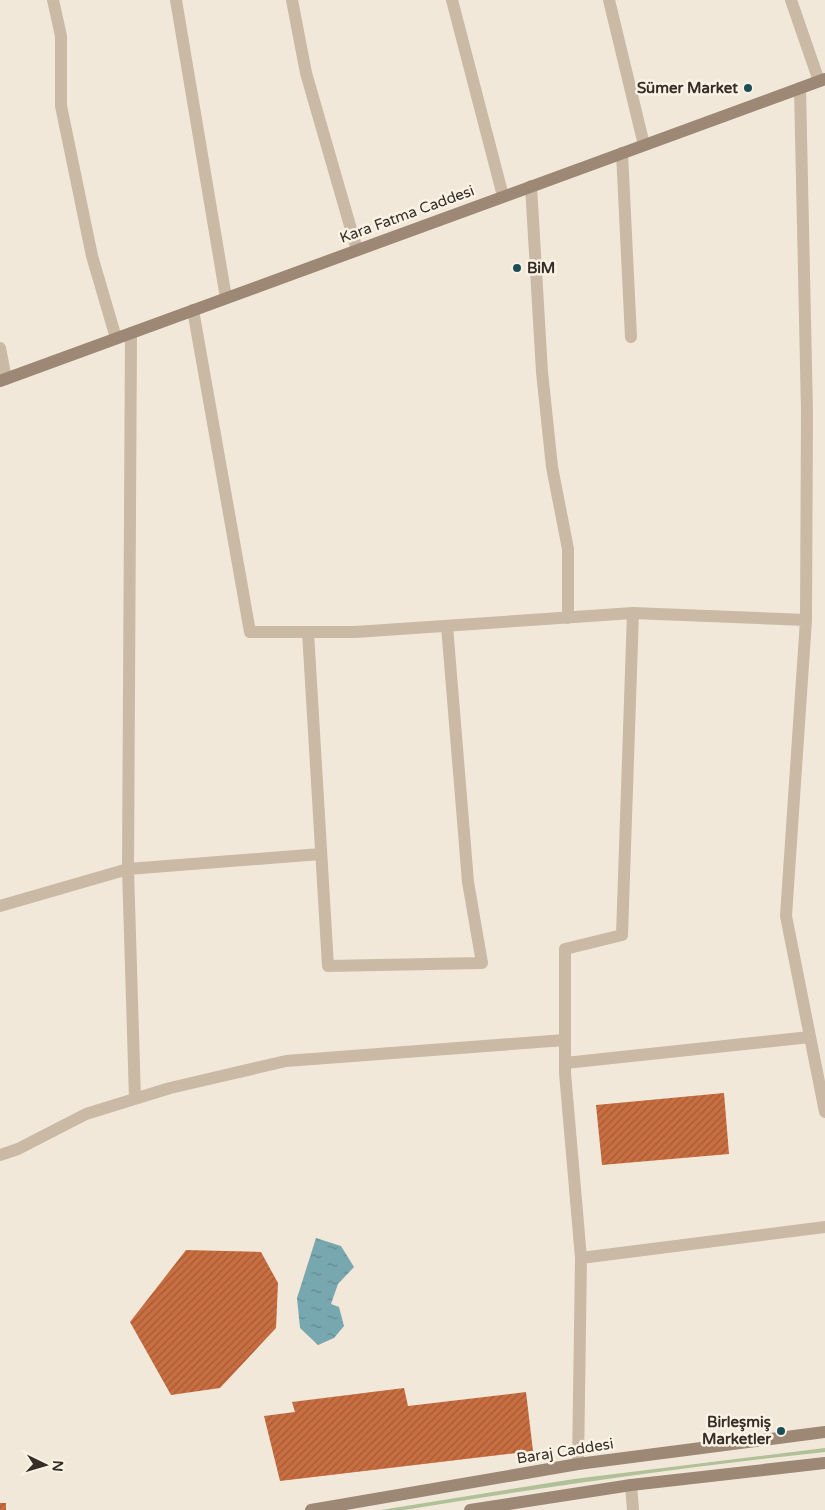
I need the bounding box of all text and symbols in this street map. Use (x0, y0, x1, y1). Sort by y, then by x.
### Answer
place label: Sümer Market (637, 79, 738, 97)
marker: Sümer Market (742, 82, 754, 94)
street label: Kara Fatma Caddesi (337, 181, 477, 247)
place label: BiM (527, 259, 555, 277)
marker: BiM (511, 262, 523, 274)
place label: Birleşmiş Marketler (702, 1413, 771, 1448)
marker: Birleşmiş Marketler (775, 1425, 787, 1437)
street label: Baraj Caddesi (515, 1434, 615, 1468)
north arrow (20, 1440, 70, 1490)
text: N (48, 1460, 66, 1472)

